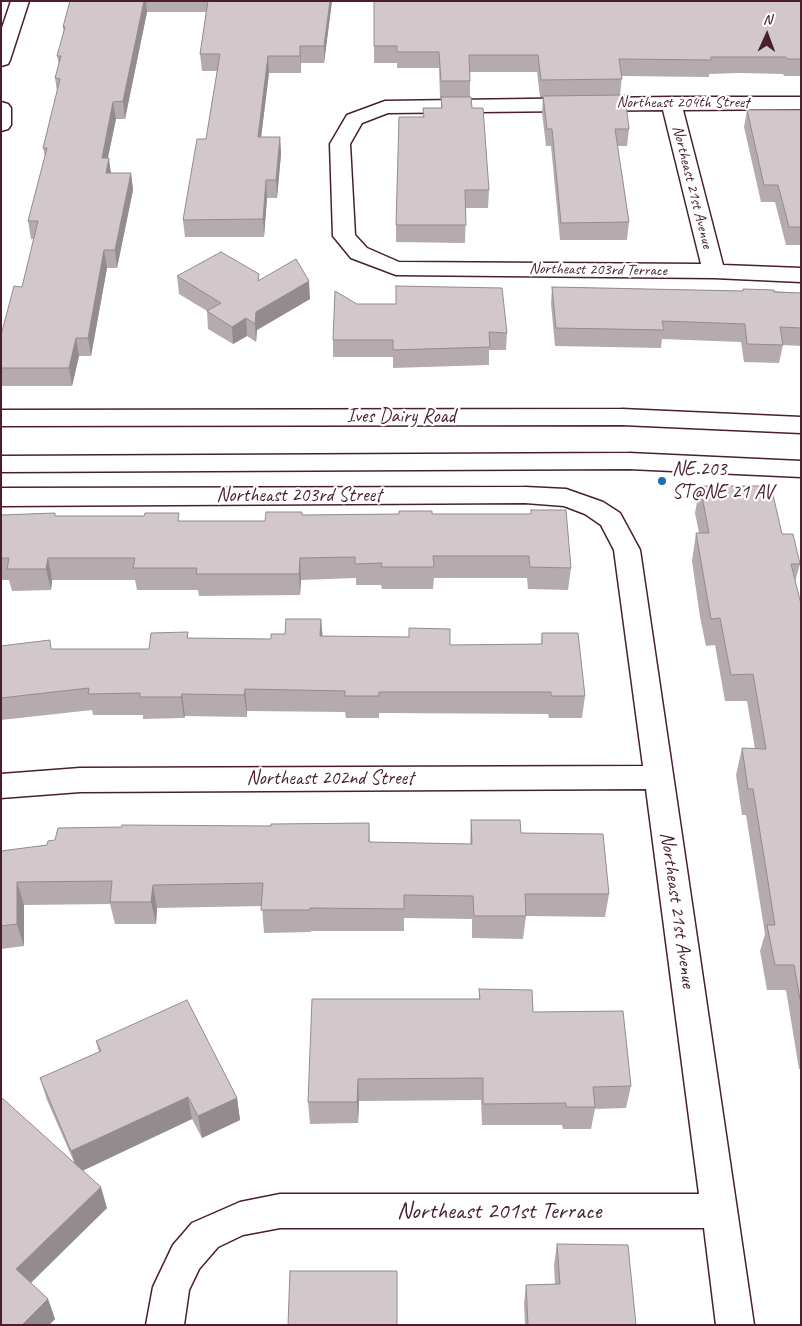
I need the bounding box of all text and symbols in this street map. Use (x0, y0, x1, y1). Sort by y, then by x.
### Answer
north arrow (742, 10, 792, 60)
text: N (763, 11, 772, 28)
street label: Northeast 204th Street (617, 93, 749, 113)
street label: Northeast 21st Avenue (667, 124, 717, 250)
street label: Northeast 203rd Terrace (529, 259, 667, 281)
street label: Ives Dairy Road (347, 405, 455, 429)
place label: NE 203 ST@NE 21 AV (672, 458, 773, 505)
marker: NE 203 ST@NE 21 AV (656, 475, 668, 487)
street label: Northeast 203rd Street (216, 484, 382, 508)
street label: Northeast 202nd Street (246, 767, 414, 791)
street label: Northeast 21st Avenue (654, 831, 700, 989)
street label: Northeast 201st Terrace (397, 1198, 601, 1226)

